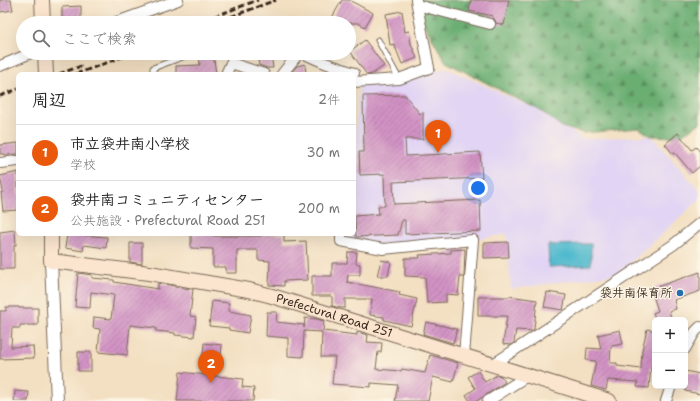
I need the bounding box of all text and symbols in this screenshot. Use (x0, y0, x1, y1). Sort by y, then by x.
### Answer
search box (16, 16, 356, 60)
icon: search (30, 27, 52, 49)
text: ここで検索 (62, 29, 137, 49)
text: 周辺 (32, 89, 66, 111)
text: 2件 (318, 91, 340, 108)
pin: 1 (425, 120, 451, 153)
text: 市立袋井南小学校 (70, 134, 190, 154)
text: 1 (42, 144, 48, 161)
text: 30 m (306, 144, 340, 161)
text: 学校 (70, 156, 96, 173)
your location (468, 178, 488, 198)
text: 袋井南コミュニティセンター (70, 190, 264, 210)
text: 2 (40, 200, 50, 217)
text: 200 m (298, 200, 340, 217)
text: 公共施設 · Prefectural Road 251 (70, 212, 265, 229)
place label: 袋井南保育所 (600, 285, 673, 301)
marker: 袋井南保育所 (675, 288, 685, 298)
street label: Prefectural Road 251 (274, 290, 394, 341)
map controls (652, 317, 688, 389)
button: + (652, 317, 688, 353)
pin: 2 (198, 350, 224, 383)
button: − (652, 353, 688, 389)

